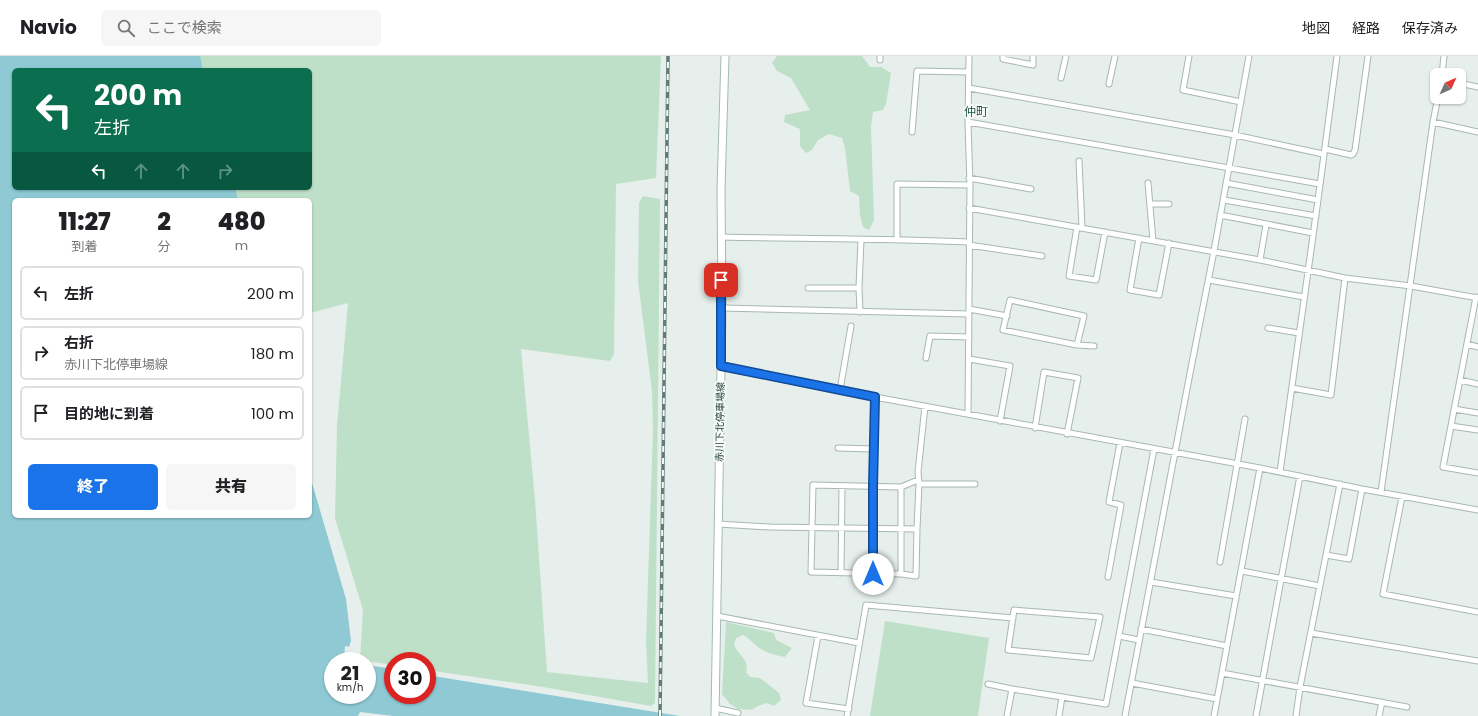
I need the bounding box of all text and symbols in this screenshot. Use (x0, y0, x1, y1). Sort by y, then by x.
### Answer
search box (101, 10, 381, 46)
text: Navio (20, 14, 77, 41)
icon: search (115, 17, 137, 39)
text: ここで検索 (147, 17, 222, 38)
text: 地図 (1302, 18, 1330, 38)
text: 経路 (1352, 18, 1380, 38)
text: 保存済み (1402, 18, 1458, 38)
north arrow (1430, 68, 1466, 104)
map controls (1430, 68, 1466, 104)
text: 200 m (94, 76, 182, 115)
icon: left (28, 84, 80, 136)
district label: 仲町 (964, 103, 988, 120)
text: 左折 (94, 115, 130, 140)
icon: left (88, 160, 110, 182)
icon: ahead (130, 160, 152, 182)
icon: ahead (172, 160, 194, 182)
icon: right (214, 160, 236, 182)
text: 11:27 (59, 205, 111, 238)
text: 2 (157, 205, 171, 238)
text: 480 (217, 205, 265, 238)
text: m (235, 236, 248, 255)
text: 到着 (72, 237, 98, 256)
text: 分 (157, 237, 171, 256)
pin (704, 263, 738, 297)
icon: arrive (710, 269, 732, 291)
icon: left (30, 282, 52, 304)
text: 左折 (64, 283, 94, 304)
text: 200 m (247, 283, 294, 304)
text: 右折 (64, 332, 94, 353)
icon: right (30, 342, 52, 364)
text: 180 m (251, 343, 294, 364)
text: 赤川下北停車場線 (64, 355, 168, 374)
street label: 赤川下北停車場線 (712, 382, 728, 462)
icon: arrive (30, 402, 52, 424)
text: 目的地に到着 (64, 403, 154, 424)
text: 100 m (251, 403, 294, 424)
button: 終了 (28, 464, 158, 510)
button: 共有 (166, 464, 296, 510)
position arrow (852, 553, 894, 595)
speed limit sign: 30 (384, 652, 436, 704)
text: 21 (341, 659, 359, 687)
text: km/h (337, 680, 363, 695)

